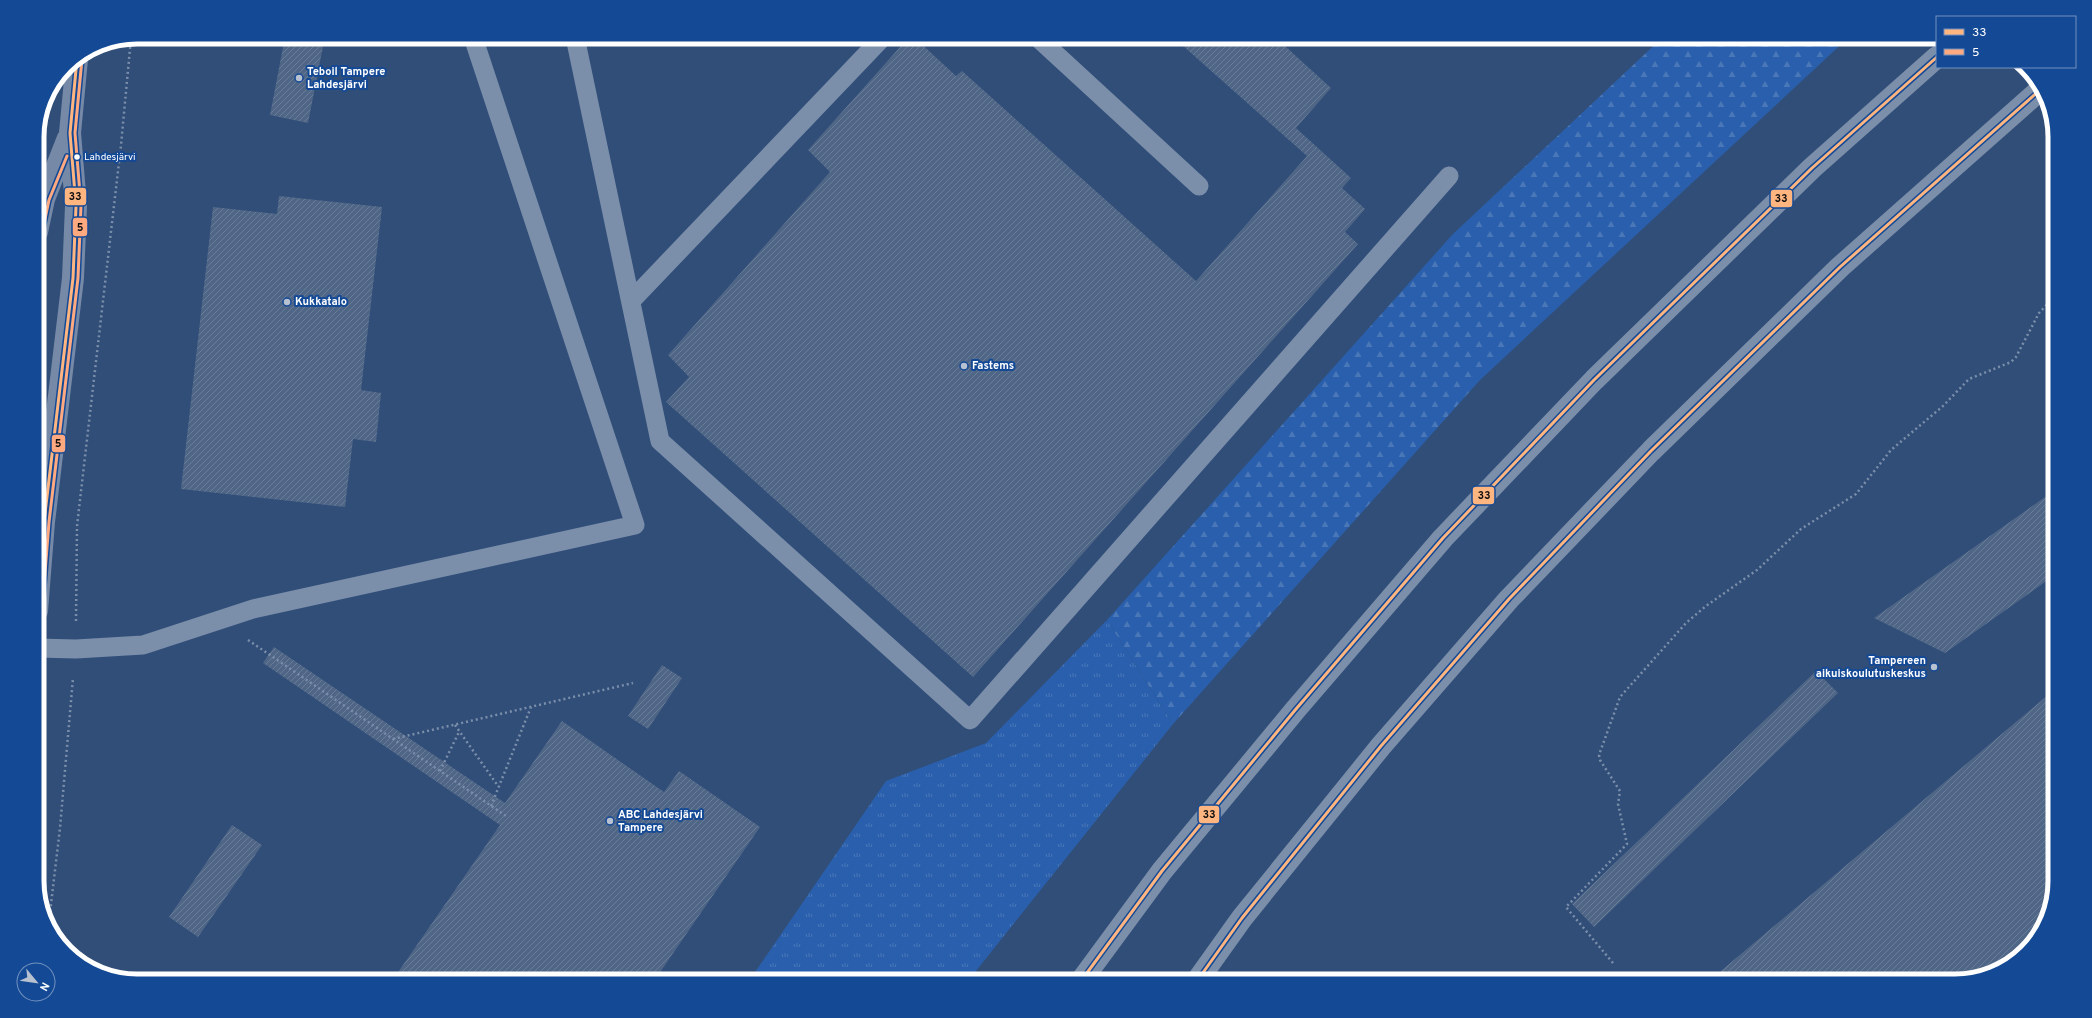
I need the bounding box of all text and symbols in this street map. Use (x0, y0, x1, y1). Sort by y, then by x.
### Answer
legend (1936, 16, 2076, 68)
text: 33 (1972, 25, 1986, 41)
text: 5 (1972, 45, 1979, 61)
place label: Teboil Tampere Lahdesjärvi (307, 65, 385, 92)
marker: Teboil Tampere Lahdesjärvi (294, 73, 304, 83)
place label: Lahdesjärvi (84, 151, 136, 164)
marker: Lahdesjärvi (72, 152, 82, 162)
line badge: 33 (64, 187, 87, 206)
line badge: 33 (1770, 189, 1793, 208)
text: 33 (68, 190, 82, 204)
text: 33 (1774, 192, 1788, 206)
line badge: 5 (72, 217, 88, 237)
text: 5 (77, 221, 84, 235)
place label: Kukkatalo (295, 295, 347, 309)
marker: Kukkatalo (282, 297, 292, 307)
place label: Fastems (972, 359, 1014, 373)
marker: Fastems (959, 361, 969, 371)
line badge: 5 (51, 434, 66, 453)
text: 5 (55, 437, 62, 451)
line badge: 33 (1472, 486, 1495, 505)
text: 33 (1477, 489, 1491, 503)
place label: Tampereen aikuiskoulutuskeskus (1816, 654, 1926, 681)
marker: Tampereen aikuiskoulutuskeskus (1929, 662, 1939, 672)
line badge: 33 (1198, 805, 1220, 824)
place label: ABC Lahdesjärvi Tampere (618, 808, 703, 835)
text: 33 (1202, 808, 1216, 822)
marker: ABC Lahdesjärvi Tampere (605, 816, 615, 826)
north arrow (16, 962, 56, 1002)
text: N (36, 980, 52, 993)

